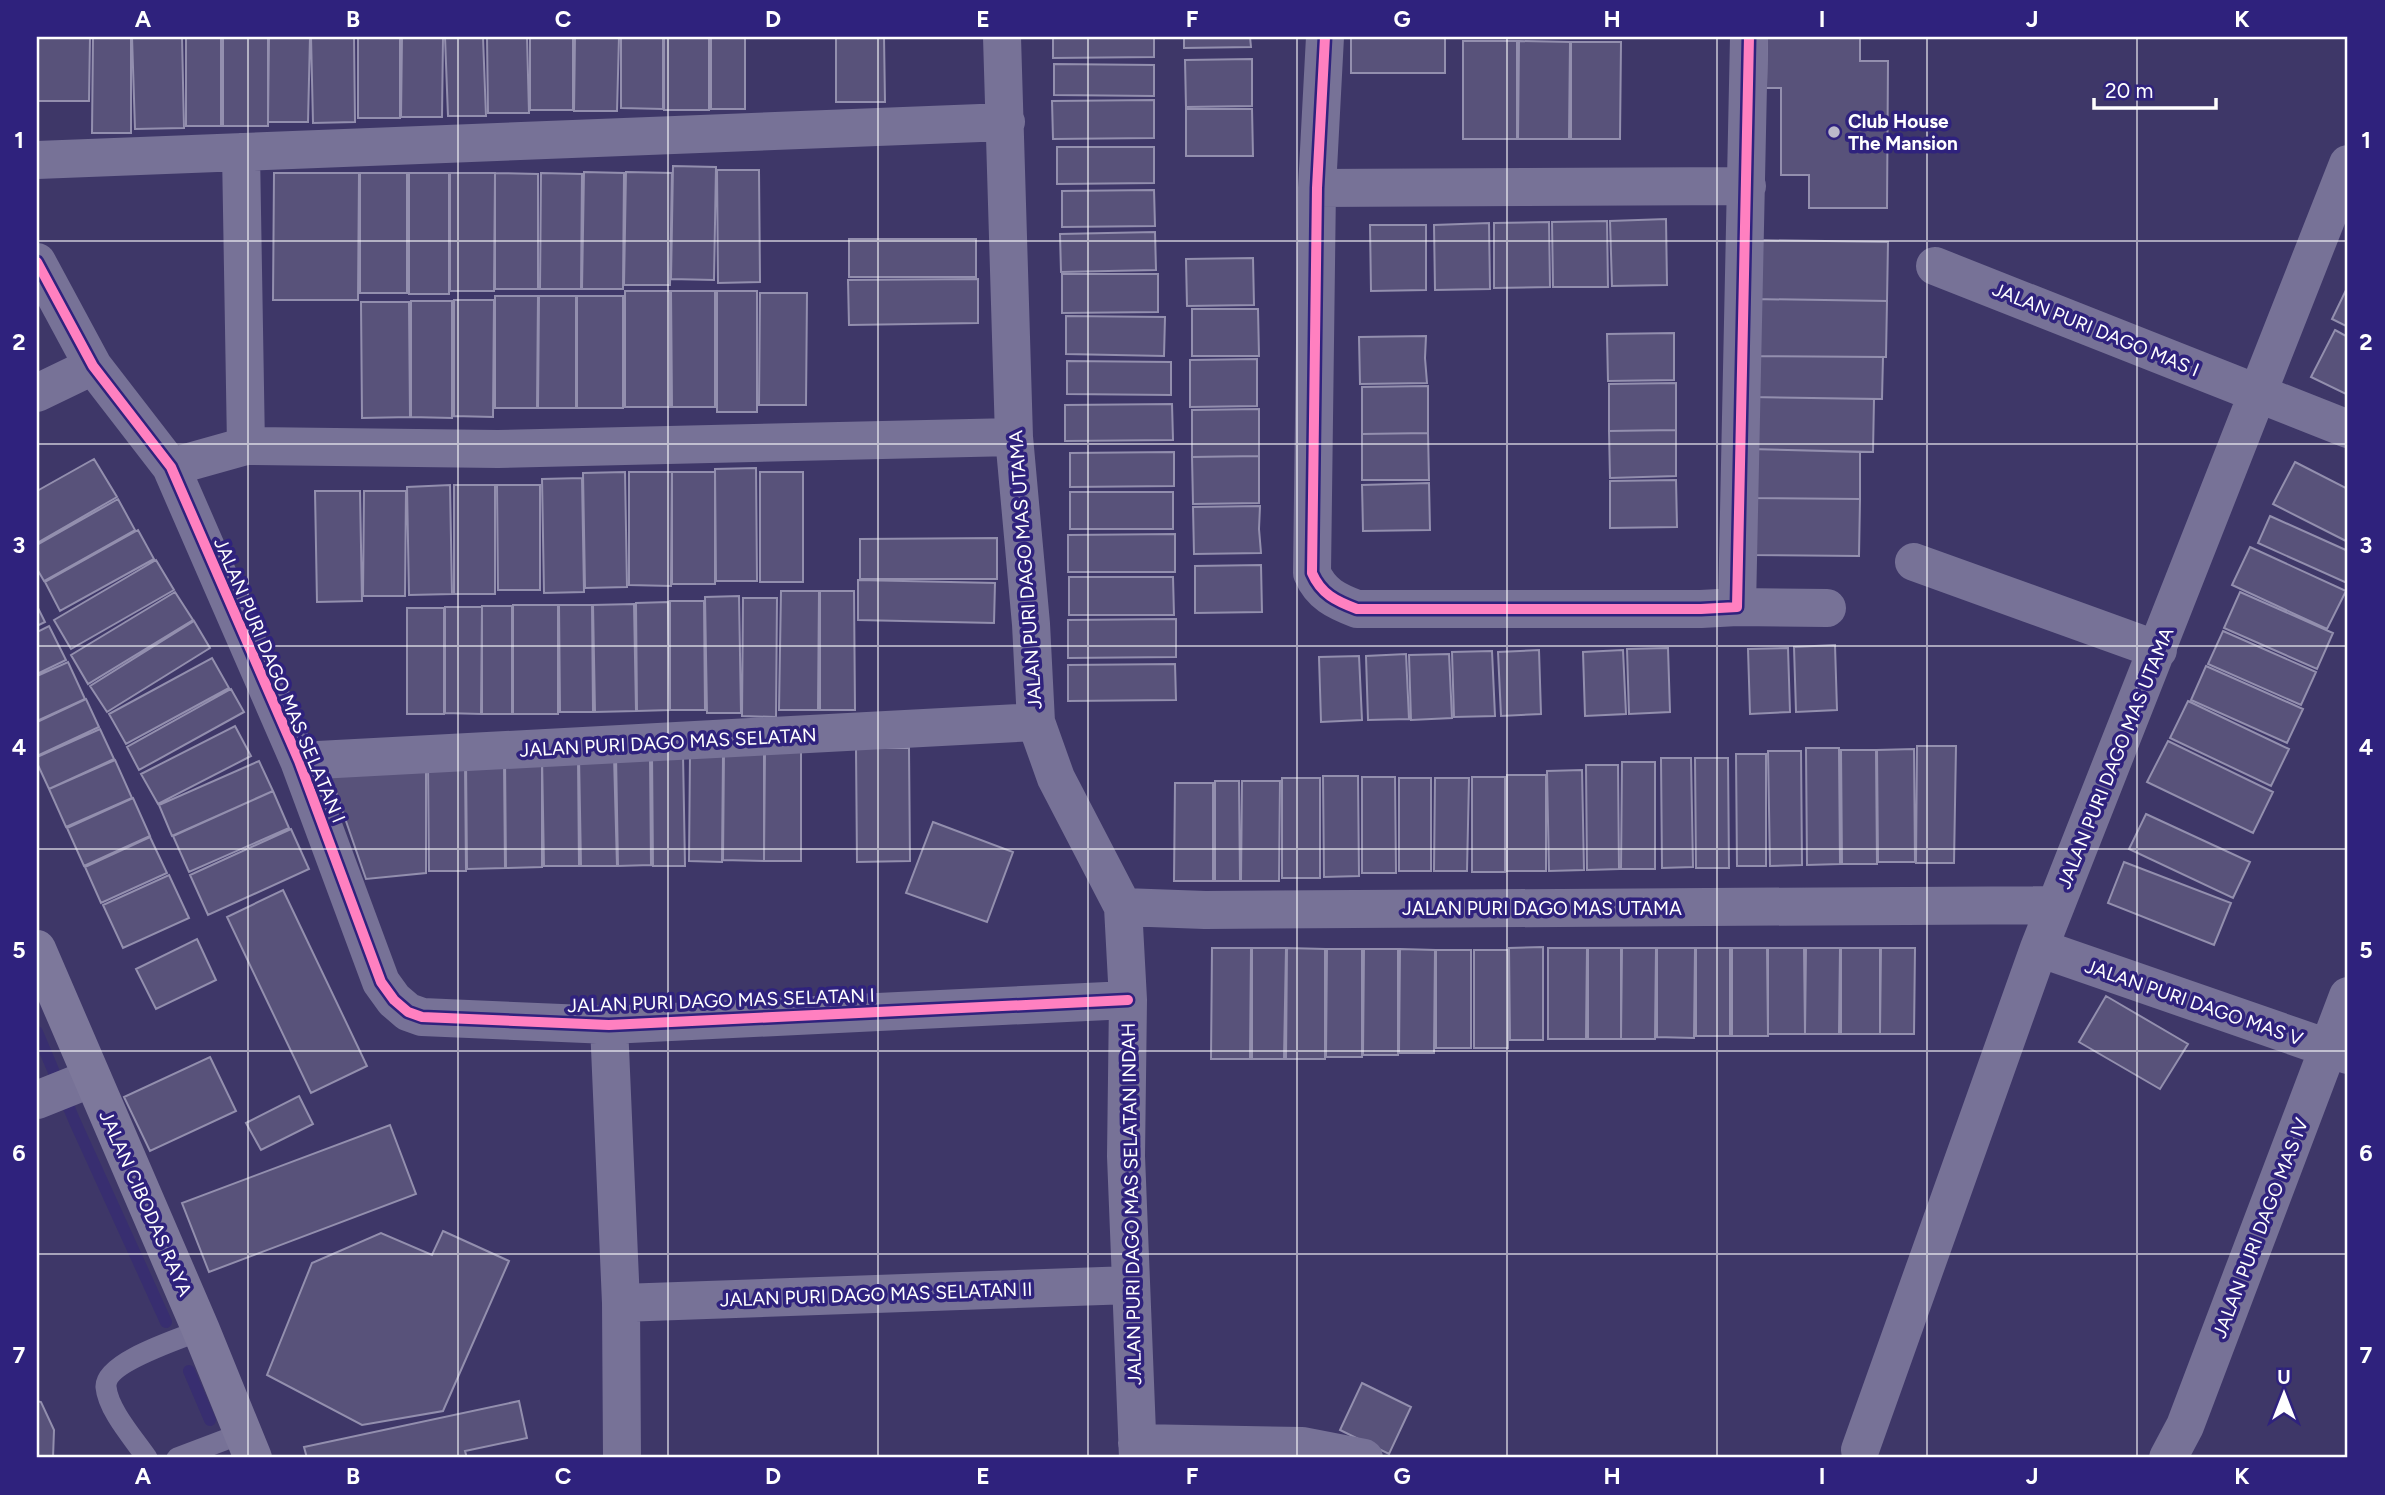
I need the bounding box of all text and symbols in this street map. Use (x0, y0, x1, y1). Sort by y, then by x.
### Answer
text: A (135, 5, 152, 33)
text: B (346, 5, 360, 33)
text: C (555, 5, 572, 33)
text: D (765, 5, 781, 33)
text: E (976, 5, 990, 33)
text: F (1186, 5, 1199, 33)
text: G (1393, 5, 1411, 33)
text: H (1603, 5, 1621, 33)
text: I (1819, 5, 1825, 33)
text: J (2026, 5, 2038, 33)
text: K (2234, 5, 2250, 33)
scale bar (2094, 66, 2217, 110)
text: 20 m (2105, 78, 2153, 103)
place label: Club House The Mansion (1848, 110, 1958, 155)
marker: Club House The Mansion (1826, 124, 1842, 140)
text: 1 (14, 126, 24, 154)
text: 1 (2361, 126, 2371, 154)
street label: JALAN PURI DAGO MAS I (1989, 277, 2202, 381)
text: 2 (12, 328, 26, 356)
text: 2 (2359, 328, 2373, 356)
street label: JALAN PURI DAGO MAS UTAMA (1004, 429, 1047, 710)
text: 3 (13, 531, 25, 559)
text: 3 (2360, 531, 2372, 559)
street label: JALAN PURI DAGO MAS SELATAN I (209, 534, 350, 826)
street label: JALAN PURI DAGO MAS UTAMA (2052, 624, 2179, 892)
street label: JALAN PURI DAGO MAS SELATAN (519, 723, 817, 762)
text: 4 (12, 733, 26, 761)
text: 4 (2359, 733, 2373, 761)
street label: JALAN PURI DAGO MAS UTAMA (1402, 897, 1682, 920)
text: 5 (12, 936, 26, 964)
text: 5 (2359, 936, 2373, 964)
street label: JALAN PURI DAGO MAS V (2082, 954, 2306, 1051)
street label: JALAN PURI DAGO MAS SELATAN I (567, 984, 875, 1017)
street label: JALAN PURI DAGO MAS SELATAN INDAH (1117, 1023, 1146, 1385)
street label: JALAN CIBODAS RAYA (94, 1107, 197, 1300)
street label: JALAN PURI DAGO MAS IV (2208, 1115, 2313, 1341)
text: 6 (12, 1139, 26, 1167)
text: 6 (2359, 1139, 2373, 1167)
street label: JALAN PURI DAGO MAS SELATAN II (719, 1278, 1033, 1311)
text: 7 (13, 1341, 26, 1369)
text: 7 (2360, 1341, 2373, 1369)
north arrow (2248, 1358, 2318, 1428)
text: U (2277, 1366, 2291, 1389)
text: A (135, 1462, 152, 1490)
text: B (346, 1462, 360, 1490)
text: C (555, 1462, 572, 1490)
text: D (765, 1462, 781, 1490)
text: E (976, 1462, 990, 1490)
text: F (1186, 1462, 1199, 1490)
text: G (1393, 1462, 1411, 1490)
text: H (1603, 1462, 1621, 1490)
text: I (1819, 1462, 1825, 1490)
text: J (2026, 1462, 2038, 1490)
text: K (2234, 1462, 2250, 1490)

